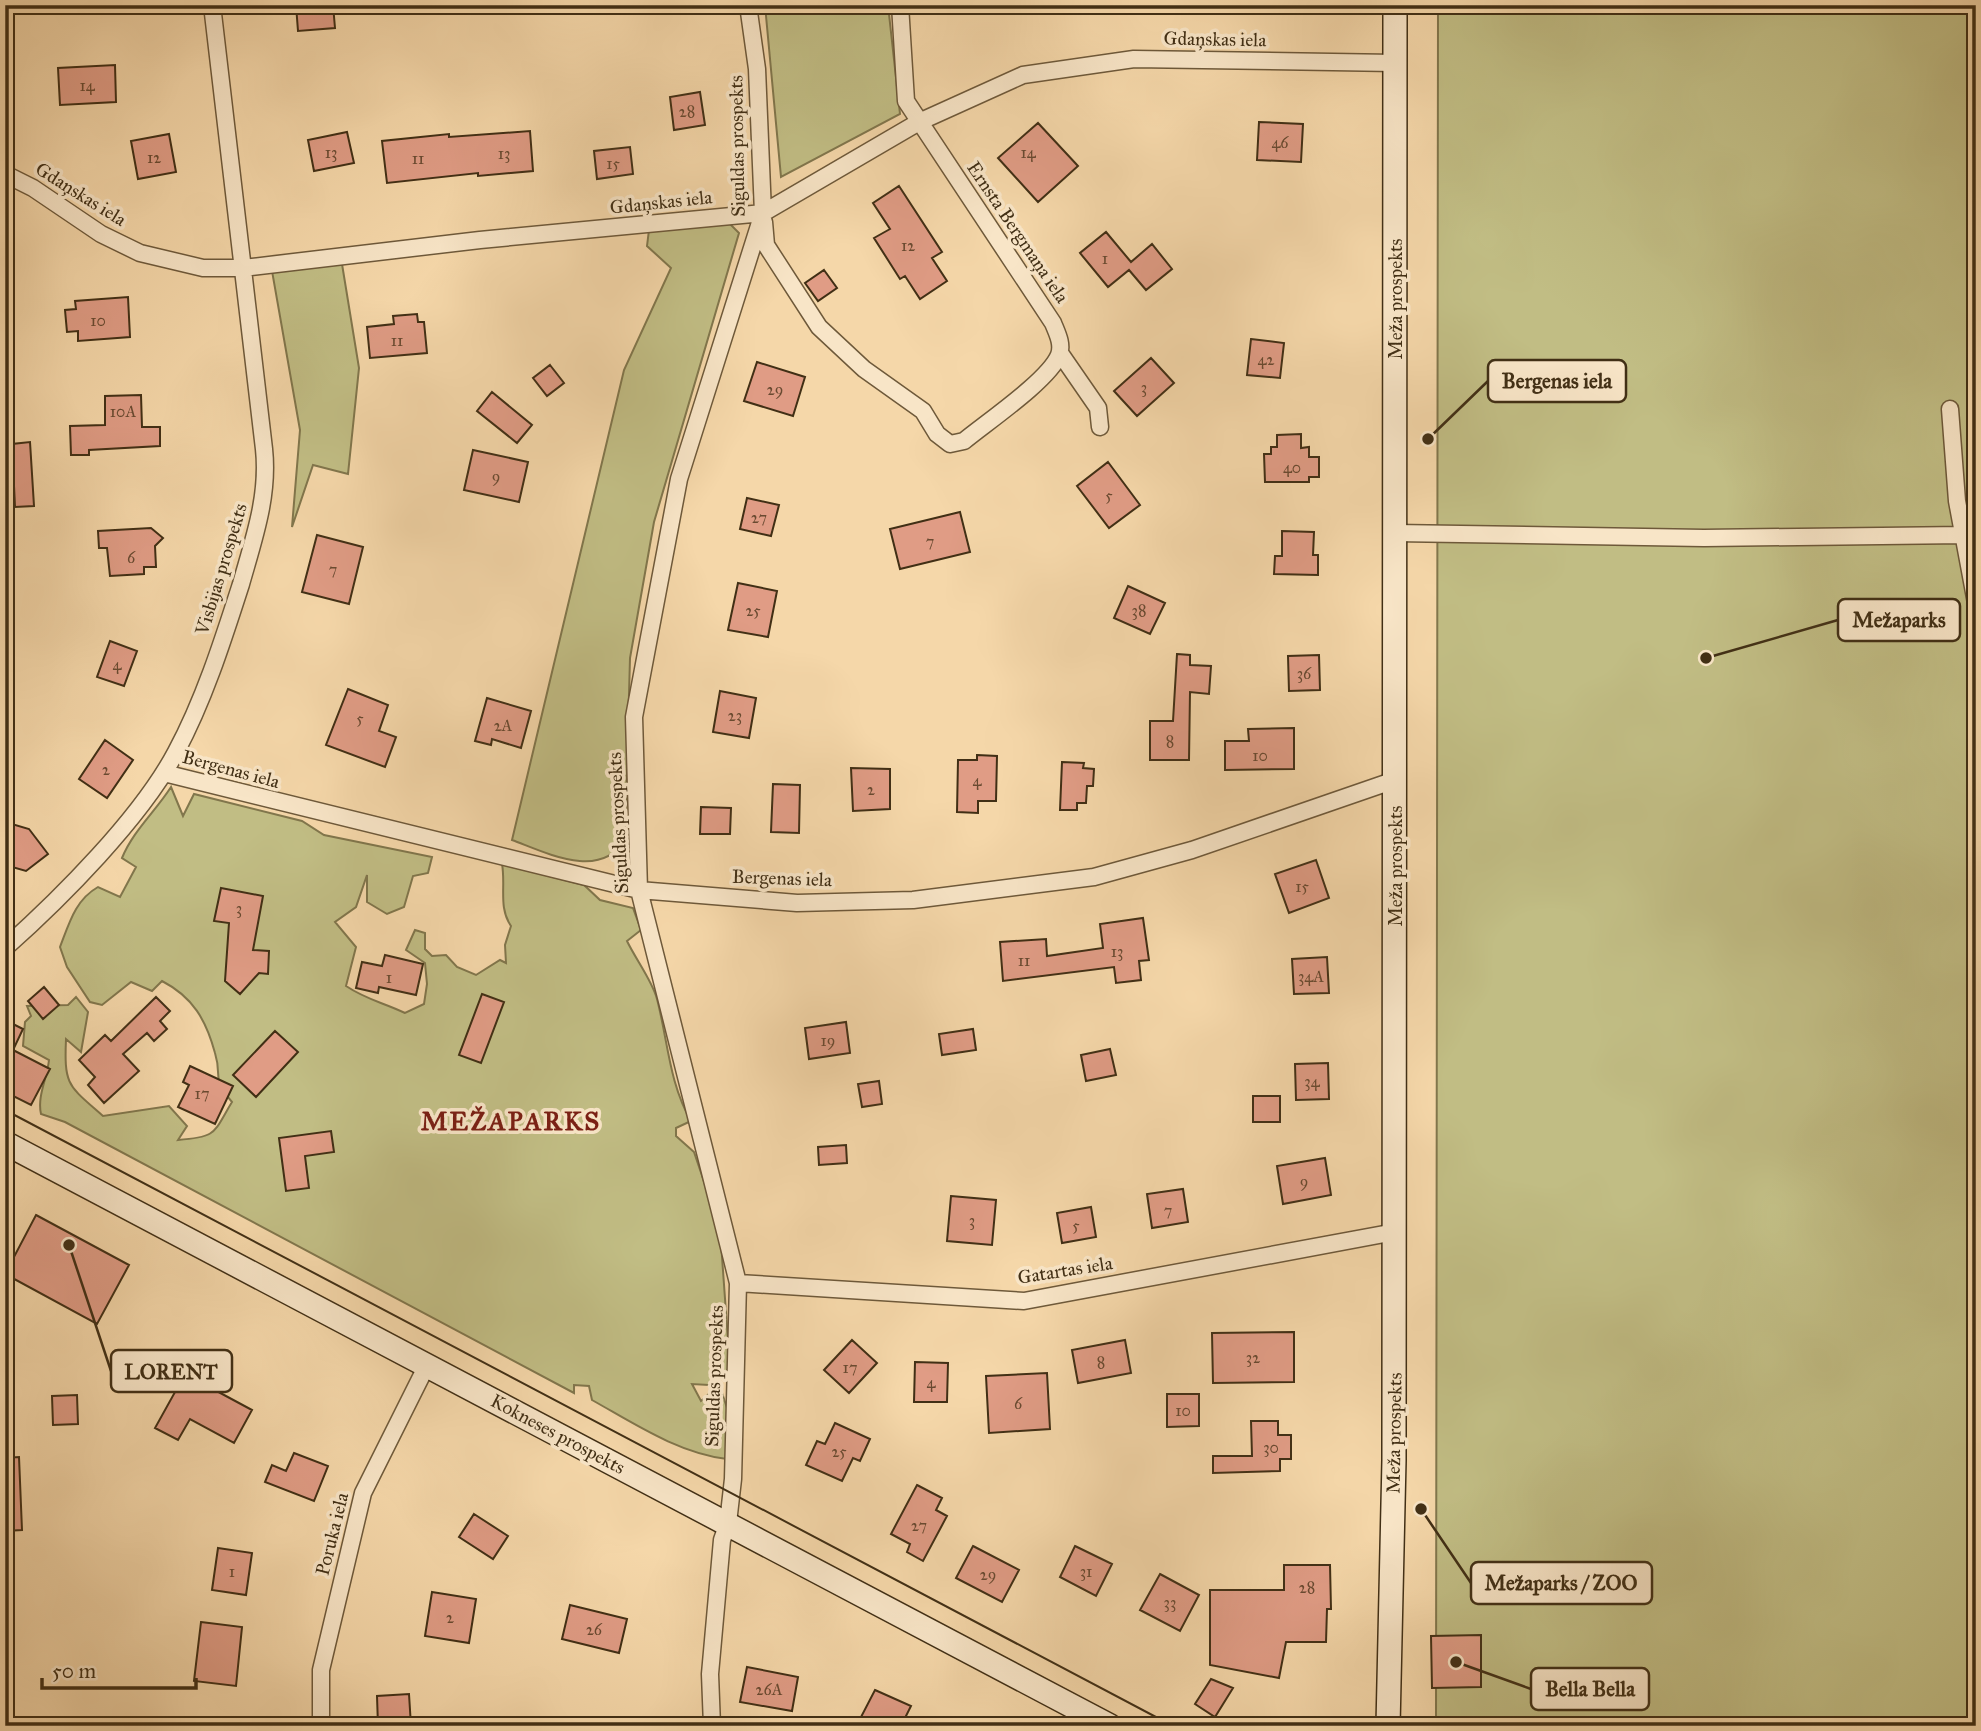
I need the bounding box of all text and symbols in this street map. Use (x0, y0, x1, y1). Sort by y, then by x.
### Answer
street label: Gdaņskas iela (1163, 27, 1268, 51)
street label: Siguldas prospekts (724, 75, 751, 217)
house number: 14 (79, 76, 96, 95)
house number: 28 (679, 102, 695, 121)
house number: 46 (1271, 133, 1289, 152)
house number: 13 (325, 143, 337, 162)
house number: 14 (1020, 143, 1037, 162)
house number: 13 (498, 144, 510, 163)
house number: 12 (147, 148, 161, 167)
house number: 11 (412, 149, 424, 168)
house number: 15 (606, 154, 620, 173)
street label: Gdaņskas iela (31, 157, 131, 231)
street label: Ernsta Bergmaņa iela (961, 157, 1074, 309)
street label: Gdaņskas iela (609, 185, 714, 219)
house number: 12 (901, 236, 915, 255)
street label: Meža prospekts (1384, 238, 1407, 360)
house number: 1 (1102, 249, 1108, 268)
house number: 10 (90, 311, 106, 330)
house number: 11 (391, 331, 403, 350)
house number: 42 (1258, 350, 1275, 369)
callout: Bergenas iela (1488, 360, 1626, 402)
text: Bergenas iela (1502, 368, 1613, 394)
house number: 3 (1141, 378, 1147, 397)
house number: 29 (767, 380, 783, 399)
house number: 10A (110, 402, 136, 421)
house number: 40 (1283, 458, 1301, 477)
house number: 9 (492, 467, 500, 486)
house number: 5 (1105, 486, 1113, 505)
street label: Visbijas prospekts (190, 500, 252, 638)
house number: 27 (751, 508, 767, 527)
house number: 7 (926, 532, 934, 551)
house number: 6 (127, 548, 136, 567)
house number: 7 (329, 560, 337, 579)
callout: Mežaparks (1838, 599, 1960, 641)
house number: 25 (745, 601, 761, 620)
house number: 38 (1132, 601, 1146, 620)
text: Mežaparks (1852, 607, 1946, 633)
house number: 4 (113, 655, 123, 674)
house number: 36 (1297, 664, 1312, 683)
house number: 23 (728, 706, 742, 725)
house number: 5 (356, 709, 364, 728)
house number: 2A (494, 716, 513, 735)
house number: 8 (1166, 732, 1174, 751)
street label: Bergenas iela (180, 745, 283, 794)
house number: 10 (1252, 746, 1268, 765)
street label: Siguldas prospekts (603, 751, 634, 894)
house number: 2 (102, 760, 110, 779)
house number: 4 (973, 771, 983, 790)
house number: 2 (867, 780, 875, 799)
street label: Meža prospekts (1384, 805, 1407, 927)
street label: Bergenas iela (732, 865, 833, 892)
house number: 15 (1295, 877, 1309, 896)
house number: 3 (236, 899, 242, 918)
house number: 13 (1111, 942, 1123, 961)
house number: 11 (1018, 951, 1030, 970)
house number: 34A (1298, 967, 1324, 986)
house number: 1 (386, 968, 392, 987)
house number: 19 (821, 1031, 835, 1050)
house number: 34 (1304, 1072, 1321, 1091)
house number: 17 (195, 1084, 209, 1103)
district label: MEŽAPARKS (421, 1105, 601, 1137)
house number: 9 (1300, 1172, 1308, 1191)
house number: 7 (1164, 1201, 1172, 1220)
house number: 3 (969, 1211, 975, 1230)
house number: 5 (1072, 1216, 1080, 1235)
street label: Gatartas iela (1016, 1251, 1115, 1289)
street label: Siguldas prospekts (700, 1305, 729, 1447)
house number: 32 (1246, 1348, 1260, 1367)
callout: LORENT (111, 1350, 232, 1392)
house number: 8 (1097, 1353, 1105, 1372)
house number: 17 (843, 1358, 857, 1377)
text: LORENT (124, 1359, 218, 1385)
street label: Meža prospekts (1381, 1372, 1407, 1494)
house number: 4 (927, 1373, 937, 1392)
street label: Kokneses prospekts (487, 1389, 629, 1479)
house number: 6 (1014, 1394, 1023, 1413)
house number: 10 (1175, 1401, 1191, 1420)
house number: 30 (1263, 1438, 1279, 1457)
house number: 25 (831, 1442, 847, 1461)
street label: Poruka iela (311, 1489, 354, 1578)
house number: 27 (911, 1516, 927, 1535)
house number: 1 (229, 1562, 235, 1581)
house number: 31 (1080, 1562, 1092, 1581)
callout: Mežaparks / ZOO (1471, 1562, 1652, 1604)
house number: 29 (980, 1565, 996, 1584)
text: Mežaparks / ZOO (1484, 1570, 1638, 1596)
house number: 28 (1299, 1578, 1315, 1597)
house number: 33 (1164, 1593, 1176, 1612)
house number: 2 (446, 1608, 454, 1627)
house number: 26 (586, 1620, 603, 1639)
scale bar (42, 1647, 196, 1691)
text: 50 m (52, 1658, 97, 1684)
callout: Bella Bella (1531, 1668, 1649, 1710)
text: Bella Bella (1545, 1676, 1636, 1702)
house number: 26A (756, 1680, 783, 1699)

